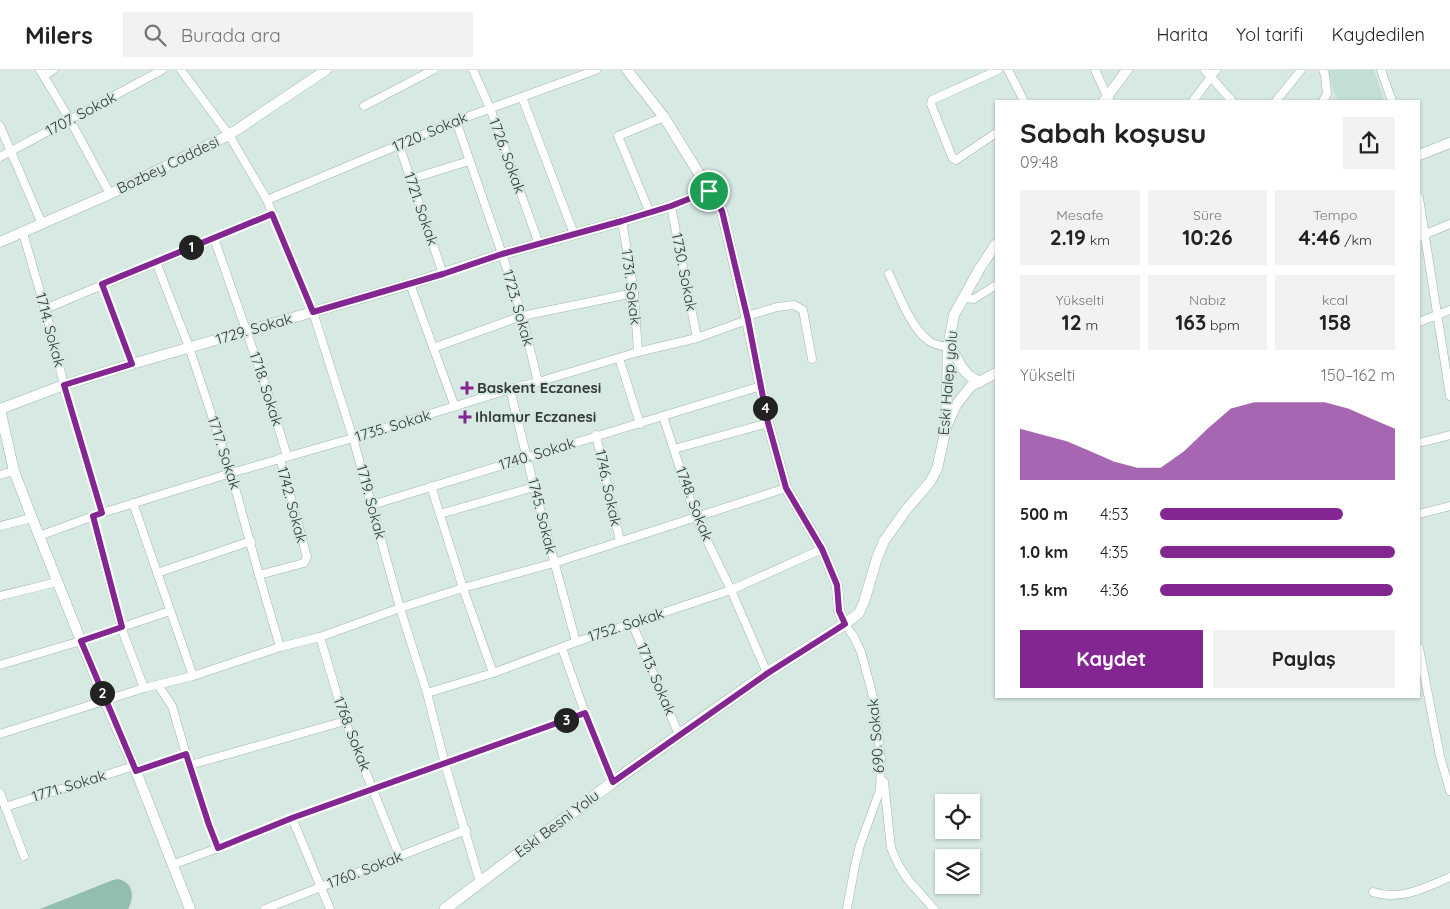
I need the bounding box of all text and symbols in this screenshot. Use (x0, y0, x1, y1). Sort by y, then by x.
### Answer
search box (123, 12, 473, 57)
text: Milers (25, 20, 93, 50)
icon: search (141, 21, 169, 49)
text: Burada ara (181, 23, 281, 47)
text: Harita (1156, 23, 1208, 46)
text: Yol tarifi (1236, 23, 1303, 46)
text: Kaydedilen (1331, 23, 1425, 46)
street label: 1707. Sokak (42, 87, 119, 140)
street label: 1720. Sokak (389, 107, 470, 156)
street label: 1726. Sokak (485, 115, 530, 196)
text: Sabah koşusu (1020, 115, 1206, 150)
button: share (1343, 117, 1395, 169)
street label: Bozbey Caddesi (113, 132, 222, 198)
text: 09:48 (1020, 152, 1059, 172)
street label: 1721. Sokak (400, 170, 443, 248)
pin (688, 170, 730, 212)
icon: arrive (695, 177, 723, 205)
text: Mesafe (1056, 206, 1103, 224)
text: Süre (1193, 206, 1222, 224)
text: Tempo (1313, 206, 1357, 224)
text: 2.19 (1050, 224, 1086, 250)
text: 10:26 (1182, 224, 1233, 250)
text: 4:46 (1298, 224, 1340, 250)
street label: 1730. Sokak (668, 231, 701, 313)
text: km (1086, 231, 1110, 249)
text: /km (1340, 231, 1372, 249)
pin: 1 (178, 234, 204, 260)
text: 1 (189, 238, 194, 256)
street label: 1731. Sokak (617, 248, 646, 326)
street label: 1723. Sokak (498, 267, 538, 348)
street label: 1714. Sokak (31, 290, 70, 369)
text: Yükselti (1056, 291, 1104, 309)
text: Nabız (1189, 291, 1226, 309)
text: kcal (1322, 291, 1348, 309)
street label: 1729. Sokak (213, 309, 294, 349)
text: 12 (1061, 309, 1082, 335)
text: 163 (1175, 309, 1206, 335)
text: 158 (1319, 309, 1351, 335)
text: m (1082, 316, 1098, 334)
text: bpm (1206, 316, 1240, 334)
street label: Eski Halep yolu (933, 330, 962, 436)
street label: 1718. Sokak (246, 349, 287, 428)
text: Yükselti (1020, 365, 1075, 385)
text: 150–162 m (1321, 365, 1395, 385)
place label: Baskent Eczanesi (477, 378, 601, 397)
marker: Baskent Eczanesi (461, 382, 473, 394)
pin: 4 (752, 396, 778, 420)
text: 4 (761, 399, 770, 417)
street label: 1735. Sokak (353, 405, 433, 446)
place label: Ihlamur Eczanesi (475, 407, 596, 426)
marker: Ihlamur Eczanesi (459, 411, 471, 423)
street label: 1717. Sokak (204, 414, 245, 492)
street label: 1740. Sokak (496, 433, 577, 474)
street label: 1746. Sokak (591, 448, 626, 528)
street label: 1719. Sokak (352, 462, 391, 541)
street label: 1748. Sokak (672, 464, 717, 544)
street label: 1742. Sokak (273, 465, 312, 545)
street label: 1745. Sokak (524, 476, 561, 556)
text: 500 m (1020, 504, 1068, 524)
text: 4:53 (1100, 504, 1129, 524)
text: 1.0 km (1020, 542, 1068, 562)
text: 4:35 (1100, 542, 1129, 562)
text: 1.5 km (1020, 580, 1068, 600)
text: 4:36 (1100, 580, 1128, 600)
street label: 1752. Sokak (585, 603, 666, 646)
button: Kaydet (1020, 630, 1203, 688)
button: Paylaş (1213, 630, 1395, 688)
street label: 1713. Sokak (633, 640, 680, 718)
pin: 2 (90, 680, 114, 706)
text: 2 (99, 684, 106, 702)
street label: 1768. Sokak (330, 694, 375, 774)
street label: 690. Sokak (863, 698, 888, 774)
pin: 3 (554, 708, 578, 732)
text: 3 (563, 711, 570, 729)
street label: 1771. Sokak (29, 765, 108, 806)
street label: Eski Besni Yolu (511, 786, 603, 862)
map controls (935, 794, 980, 894)
button: locate (935, 794, 980, 839)
street label: 1760. Sokak (324, 846, 405, 893)
button: layers (935, 849, 980, 894)

